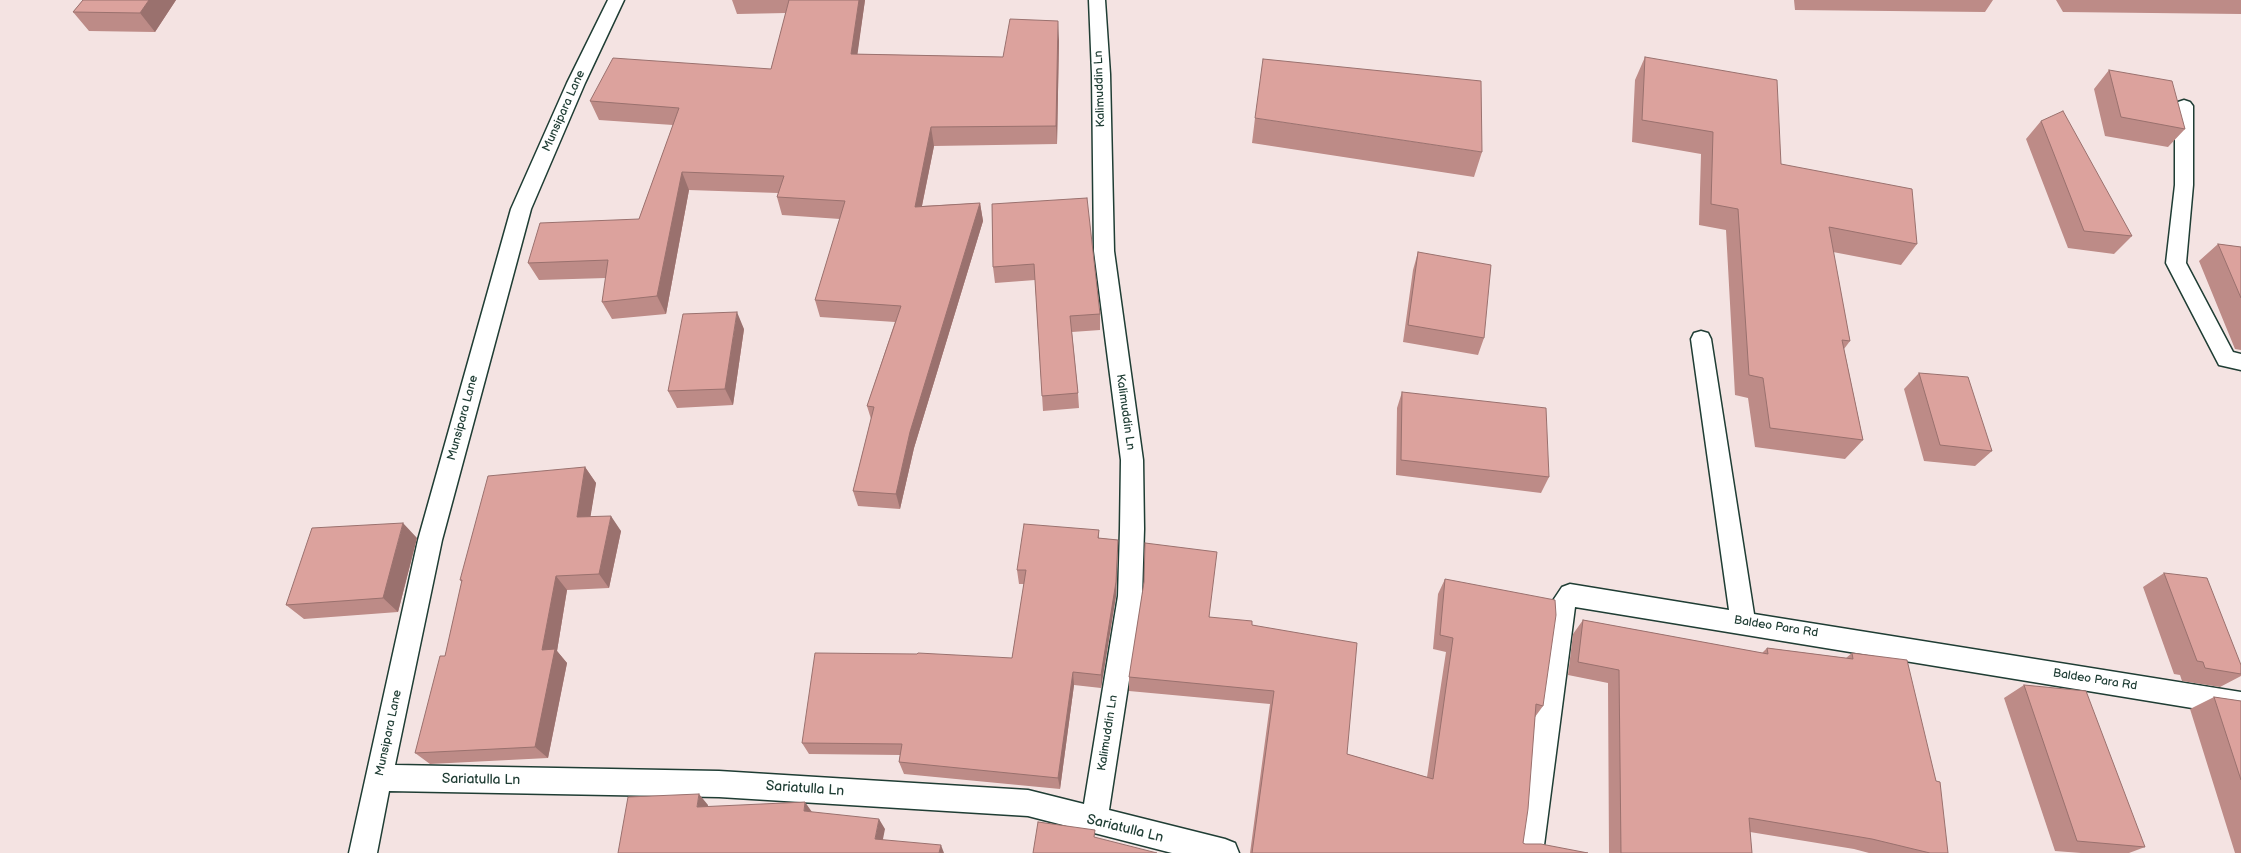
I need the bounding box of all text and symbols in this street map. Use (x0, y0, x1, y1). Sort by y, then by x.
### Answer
street label: Kalimuddin Ln (1091, 50, 1109, 128)
street label: Munsipara Lane (540, 68, 588, 154)
street label: Kalimuddin Ln (1113, 373, 1137, 451)
street label: Munsipara Lane (445, 374, 481, 462)
street label: Baldeo Para Rd (1733, 613, 1819, 641)
street label: Baldeo Para Rd (2052, 666, 2138, 694)
street label: Munsipara Lane (373, 689, 405, 777)
street label: Kalimuddin Ln (1095, 694, 1121, 772)
street label: Sariatulla Ln (442, 771, 520, 789)
street label: Sariatulla Ln (765, 778, 845, 800)
street label: Sariatulla Ln (1085, 811, 1165, 847)

